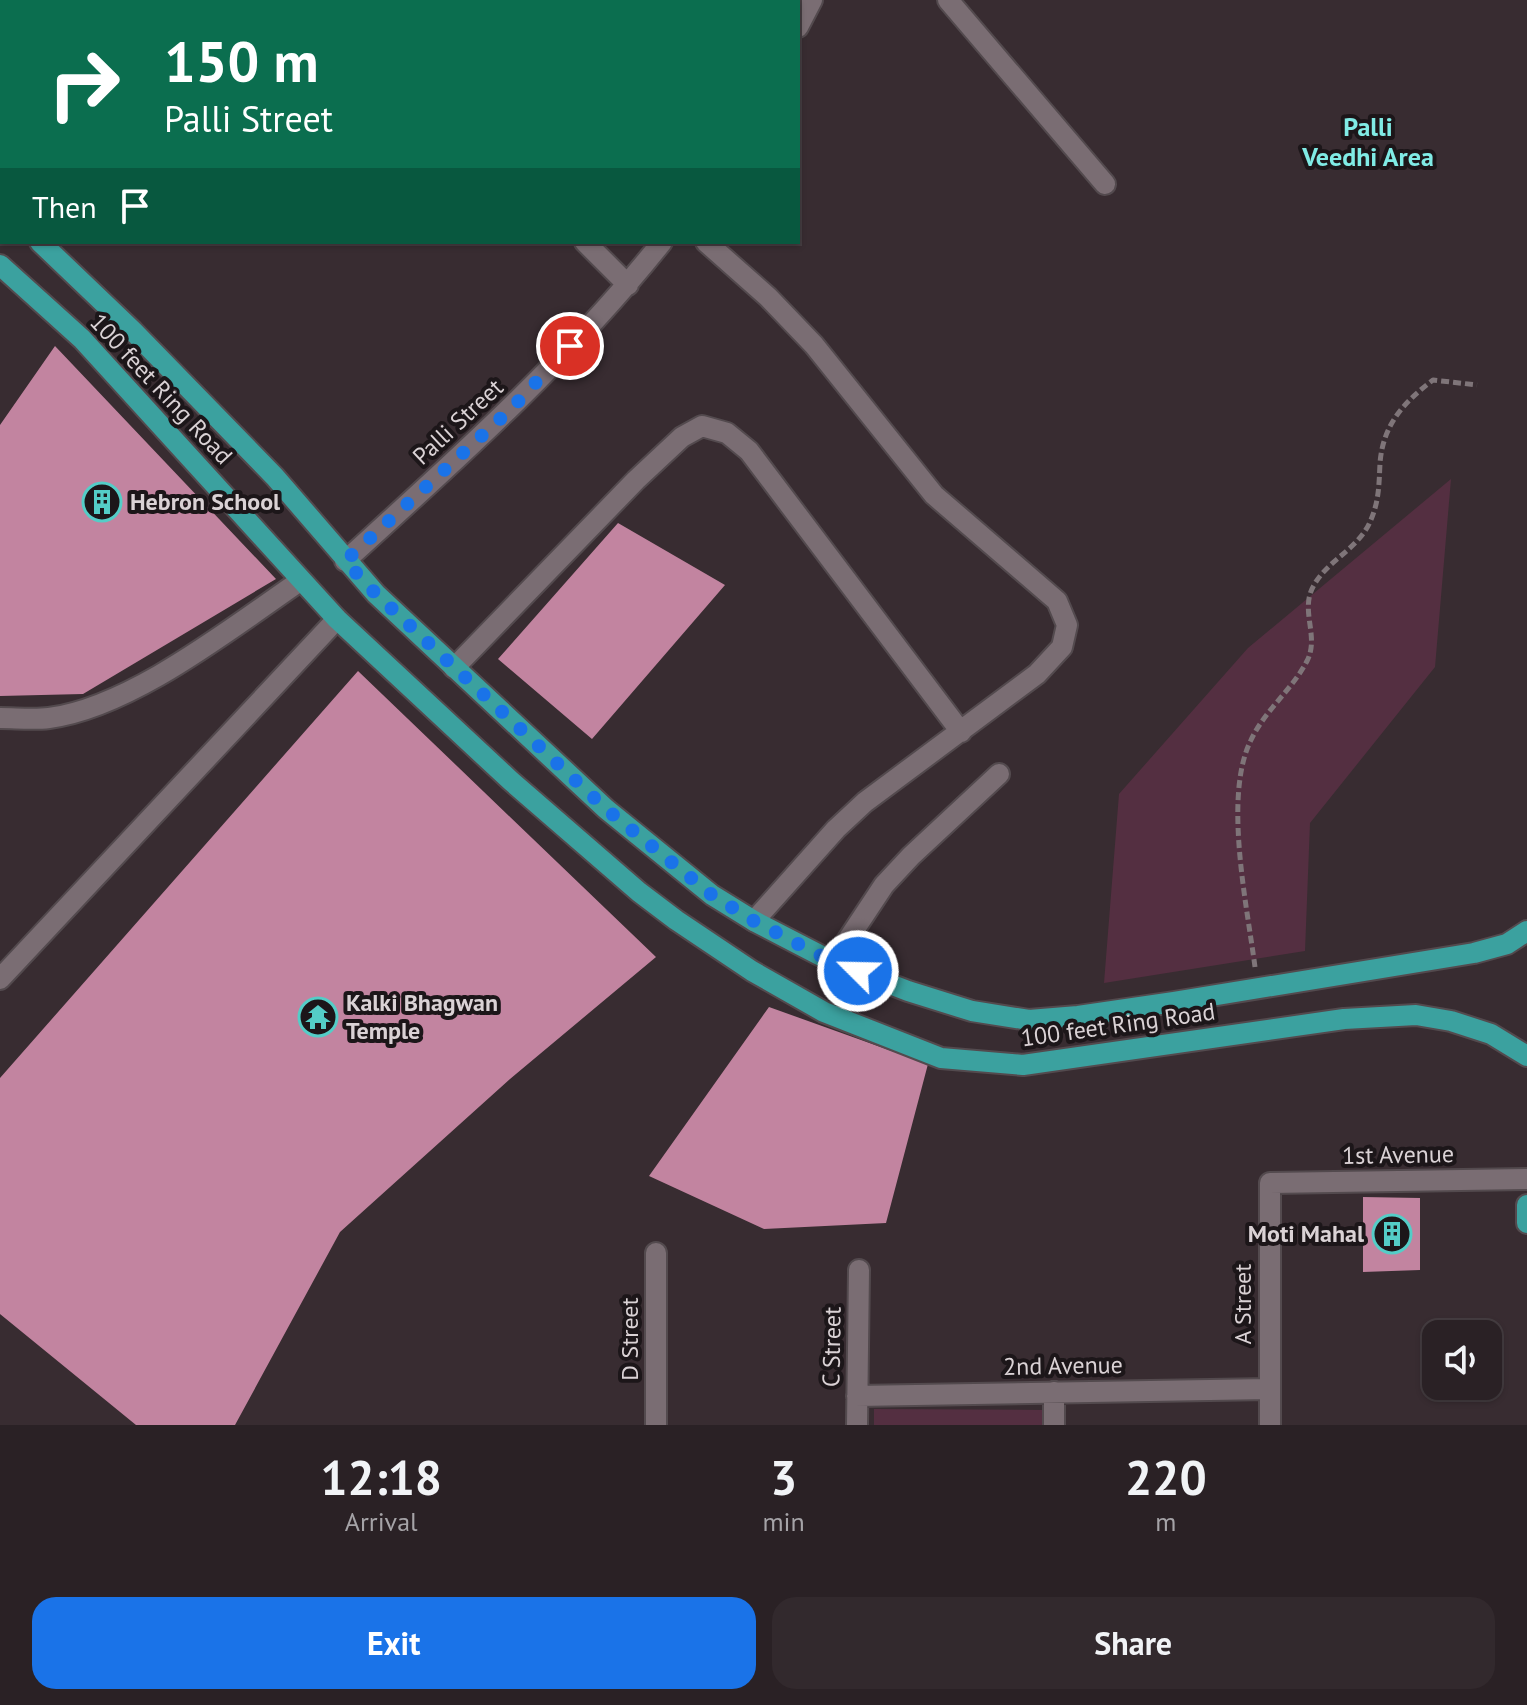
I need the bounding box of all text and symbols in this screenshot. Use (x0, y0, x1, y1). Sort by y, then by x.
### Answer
text: 150 m (164, 25, 319, 97)
icon: right (32, 32, 136, 136)
text: Palli Street (164, 95, 333, 142)
district label: Palli Veedhi Area (1301, 110, 1434, 173)
icon: arrive (113, 184, 157, 228)
text: Then (32, 187, 97, 226)
street label: 100 feet Ring Road (83, 307, 239, 471)
pin (536, 312, 604, 380)
icon: arrive (548, 324, 592, 368)
street label: Palli Street (406, 372, 509, 471)
building icon: Hebron School (81, 481, 123, 523)
place label: Hebron School (130, 486, 281, 517)
position arrow (816, 929, 900, 1013)
place label: Kalki Bhagwan Temple (346, 987, 498, 1046)
temple icon: Kalki Bhagwan Temple (297, 996, 339, 1038)
street label: 100 feet Ring Road (1019, 996, 1217, 1053)
street label: 1st Avenue (1342, 1138, 1454, 1171)
building icon: Moti Mahal (1371, 1213, 1413, 1255)
place label: Moti Mahal (1248, 1218, 1365, 1249)
street label: A Street (1227, 1264, 1258, 1344)
street label: D Street (614, 1297, 645, 1381)
street label: C Street (815, 1307, 848, 1387)
map controls (1422, 1320, 1502, 1400)
button: sound (1422, 1320, 1502, 1400)
street label: 2nd Avenue (1003, 1349, 1123, 1382)
text: 12:18 (320, 1446, 442, 1508)
text: 3 (770, 1446, 797, 1508)
text: 220 (1125, 1446, 1207, 1508)
text: Arrival (345, 1505, 418, 1538)
text: min (762, 1505, 805, 1538)
text: m (1155, 1505, 1176, 1538)
button: Exit (32, 1597, 756, 1689)
button: Share (772, 1597, 1495, 1689)

